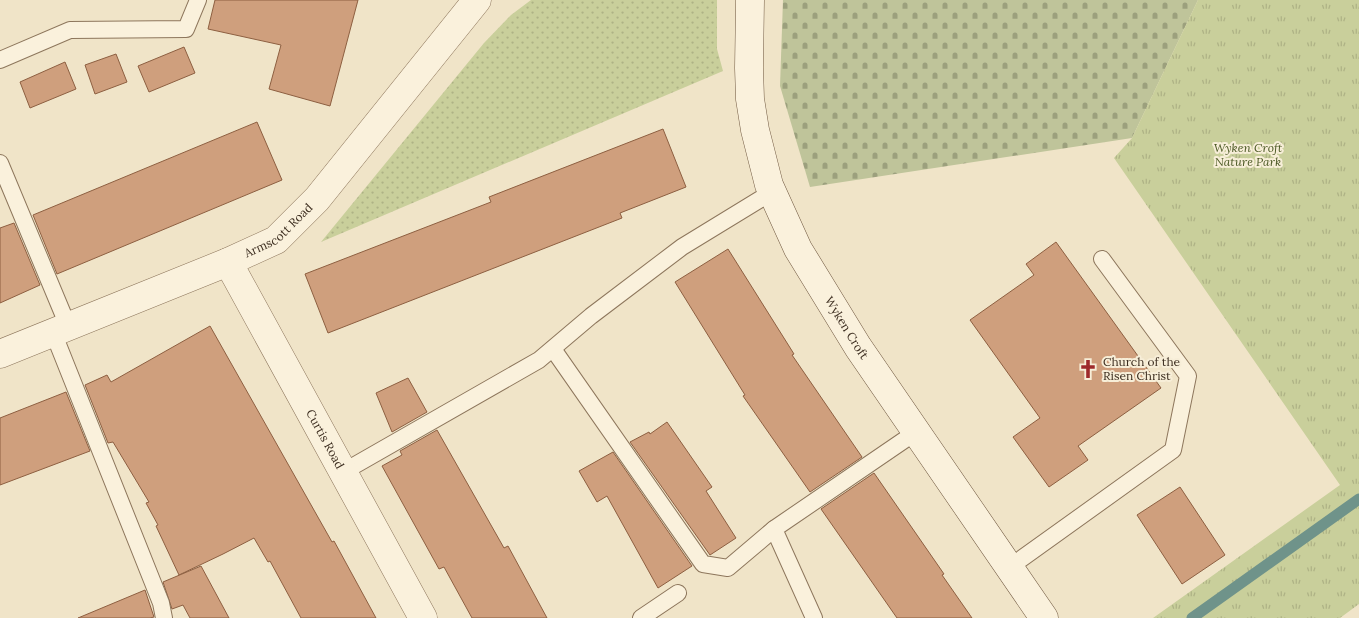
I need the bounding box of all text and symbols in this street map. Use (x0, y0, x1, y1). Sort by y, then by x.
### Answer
park label: Wyken Croft Nature Park (1214, 140, 1283, 169)
street label: Armscott Road (241, 200, 315, 261)
street label: Wyken Croft (822, 294, 872, 362)
place label: Church of the Risen Christ (1103, 354, 1181, 383)
church icon: Church of the Risen Christ (1077, 358, 1099, 380)
street label: Curtis Road (303, 407, 348, 471)

